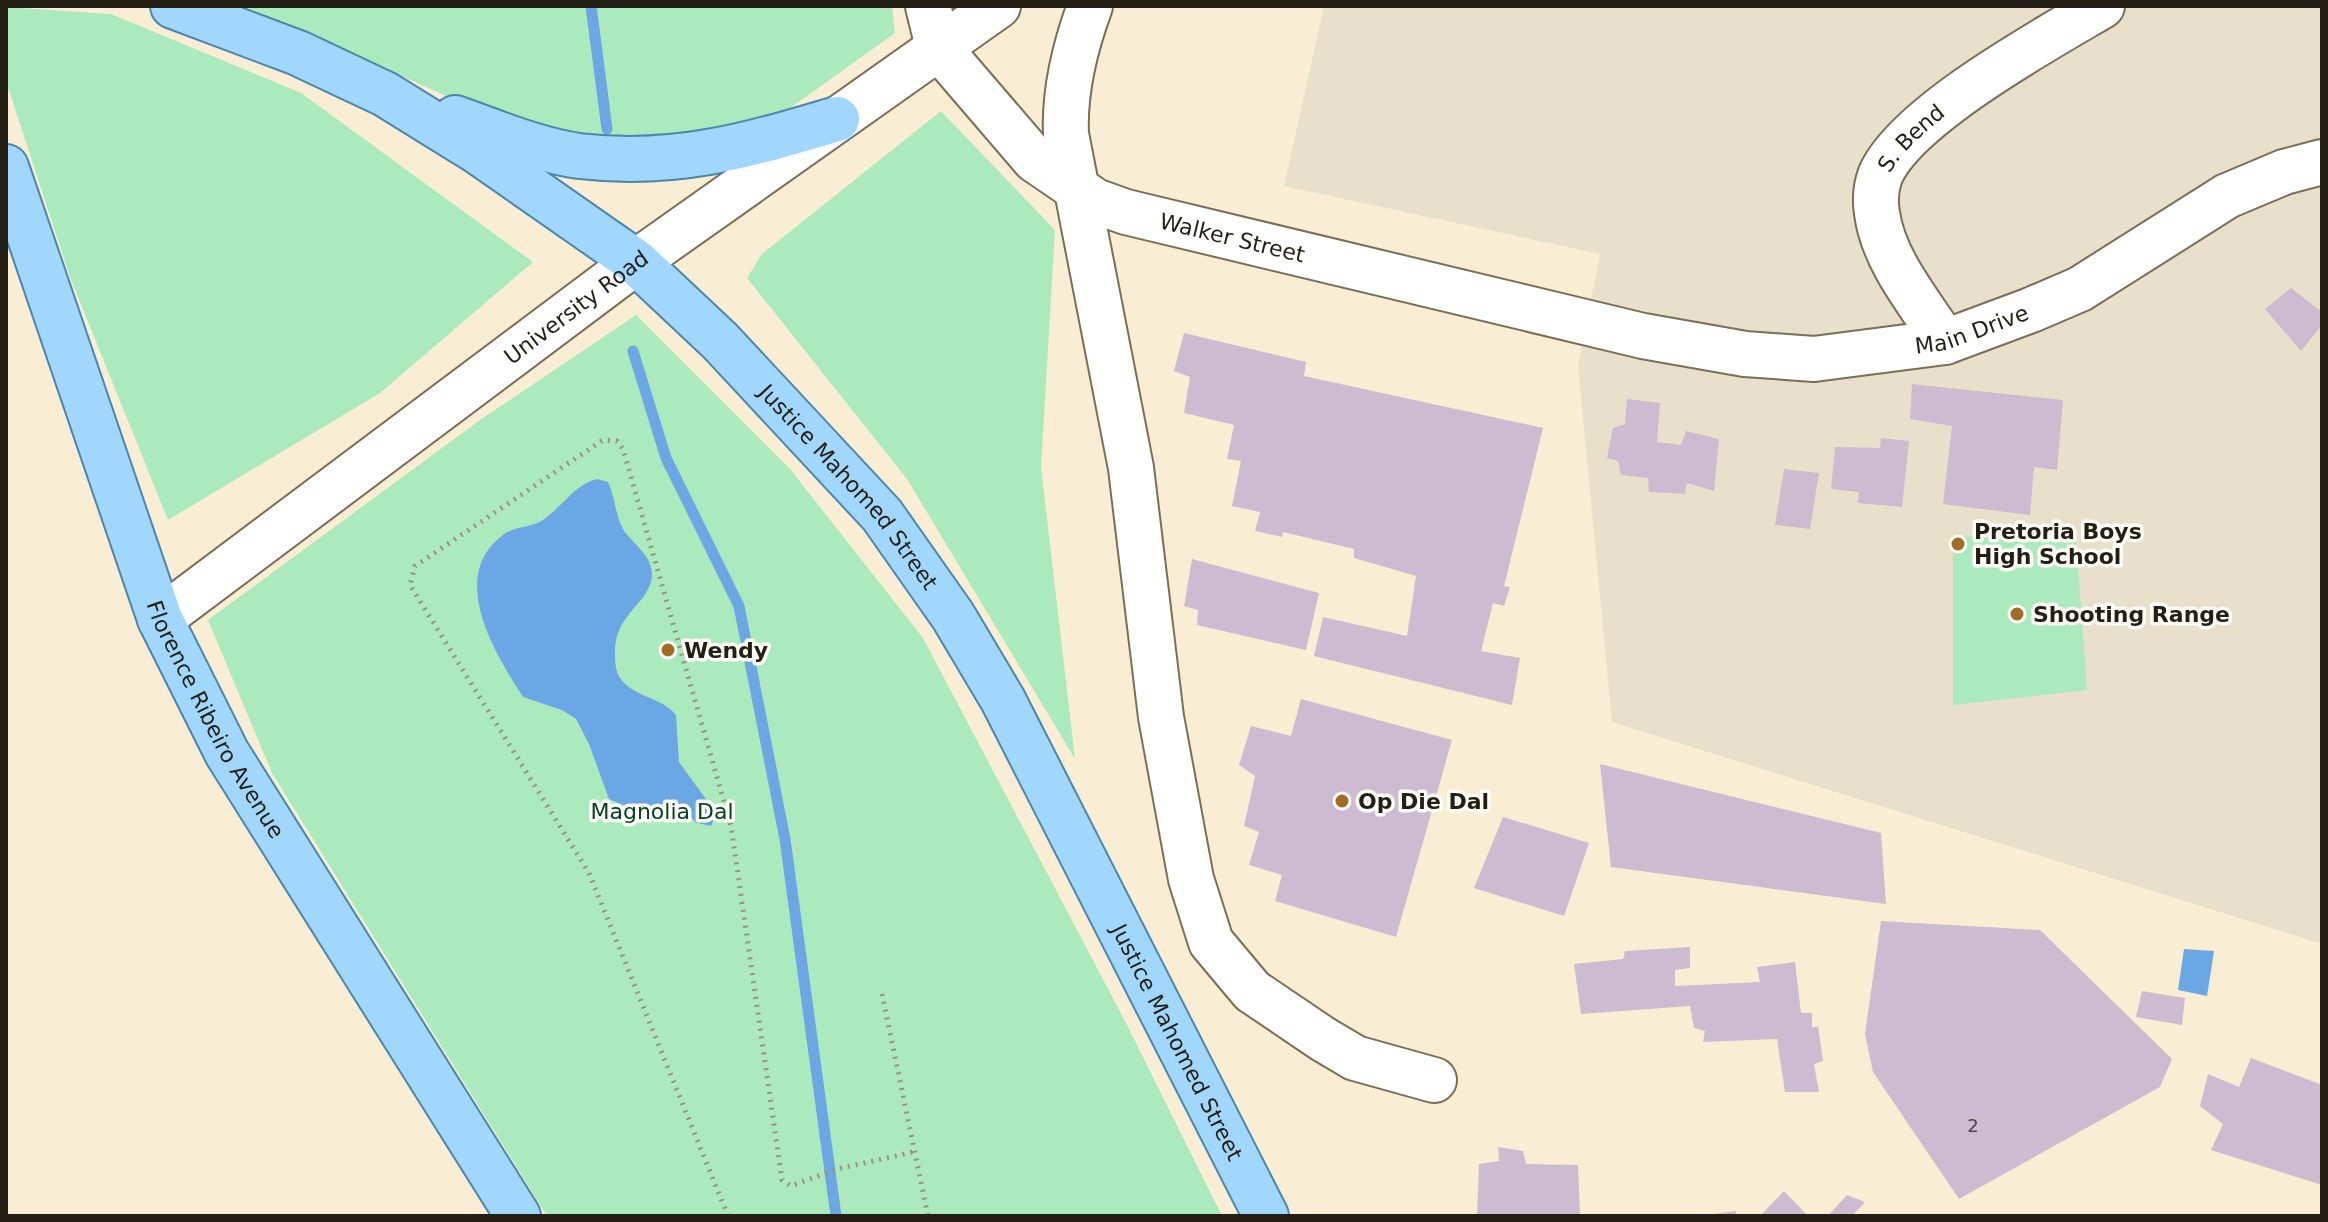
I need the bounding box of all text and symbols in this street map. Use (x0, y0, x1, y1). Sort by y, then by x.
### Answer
street label: S. Bend (1872, 99, 1949, 176)
street label: Walker Street (1157, 208, 1308, 267)
street label: University Road (499, 245, 653, 369)
street label: Main Drive (1913, 300, 2032, 358)
street label: Justice Mahomed Street (753, 378, 943, 595)
place label: Pretoria Boys High School (1974, 519, 2142, 569)
marker: Pretoria Boys High School (1949, 535, 1967, 553)
street label: Florence Ribeiro Avenue (142, 597, 290, 843)
place label: Shooting Range (2033, 602, 2230, 627)
marker: Shooting Range (2008, 605, 2026, 623)
place label: Wendy (684, 638, 768, 663)
marker: Wendy (659, 641, 677, 659)
place label: Op Die Dal (1358, 789, 1489, 814)
marker: Op Die Dal (1333, 792, 1351, 810)
park label: Magnolia Dal (590, 799, 734, 824)
street label: Justice Mahomed Street (1106, 918, 1248, 1165)
house number: 2 (1967, 1115, 1979, 1136)

